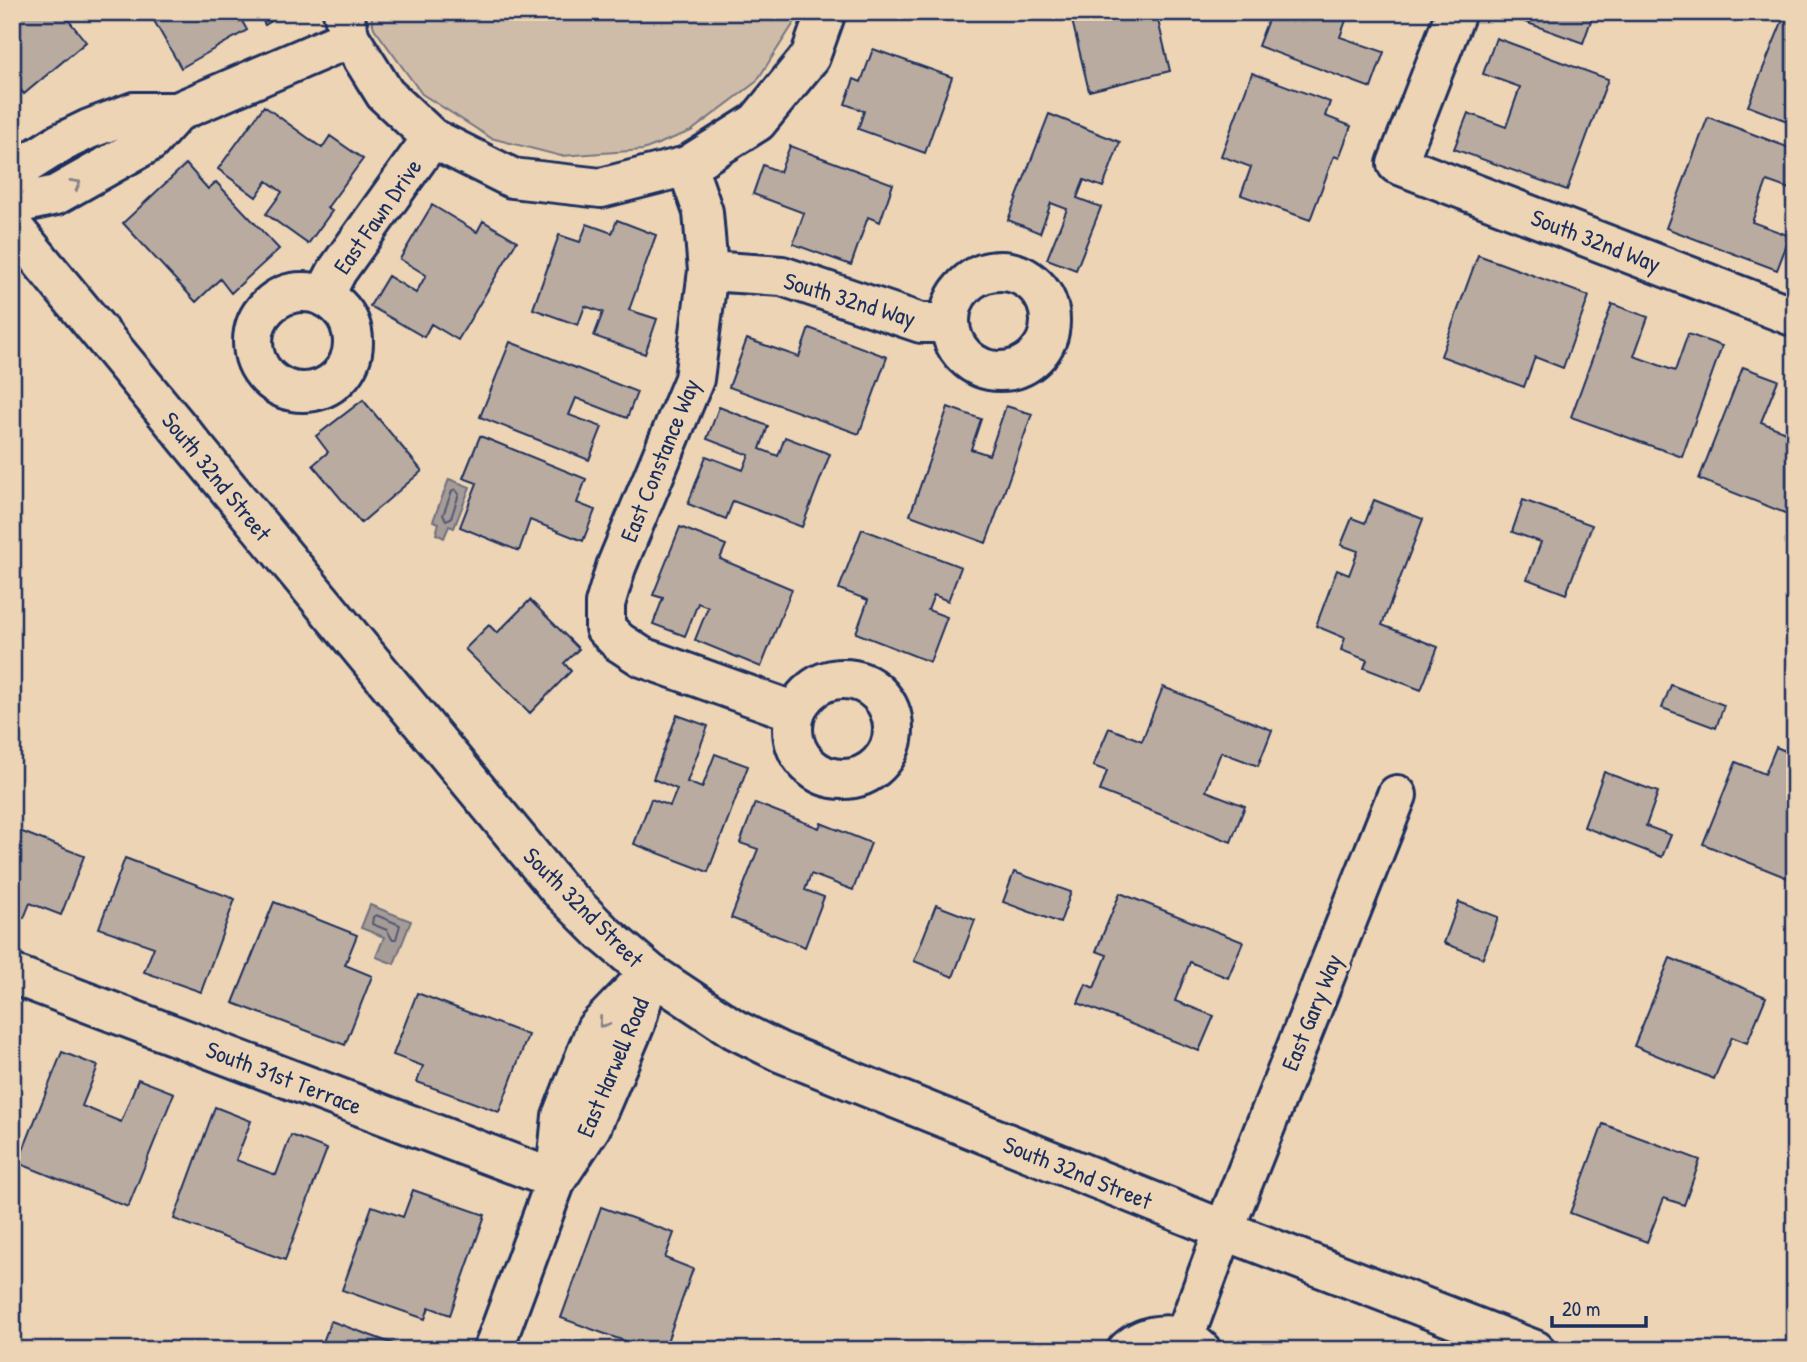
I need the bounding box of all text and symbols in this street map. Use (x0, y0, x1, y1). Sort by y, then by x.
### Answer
street label: East Fawn Drive (325, 152, 429, 280)
one-way arrow (69, 179, 82, 192)
street label: South 32nd Way (1527, 201, 1665, 279)
street label: South 32nd Way (780, 264, 920, 334)
street label: East Constance Way (612, 374, 706, 546)
street label: South 32nd Street (155, 405, 280, 548)
street label: South 32nd Street (517, 840, 652, 975)
street label: East Gary Way (1273, 949, 1349, 1075)
street label: East Harwell Road (568, 992, 656, 1142)
one-way arrow (599, 1015, 611, 1028)
street label: South 31st Terrace (202, 1033, 367, 1122)
street label: South 32nd Street (999, 1128, 1158, 1217)
scale bar (1552, 1285, 1646, 1329)
text: 20 m (1562, 1294, 1600, 1323)

